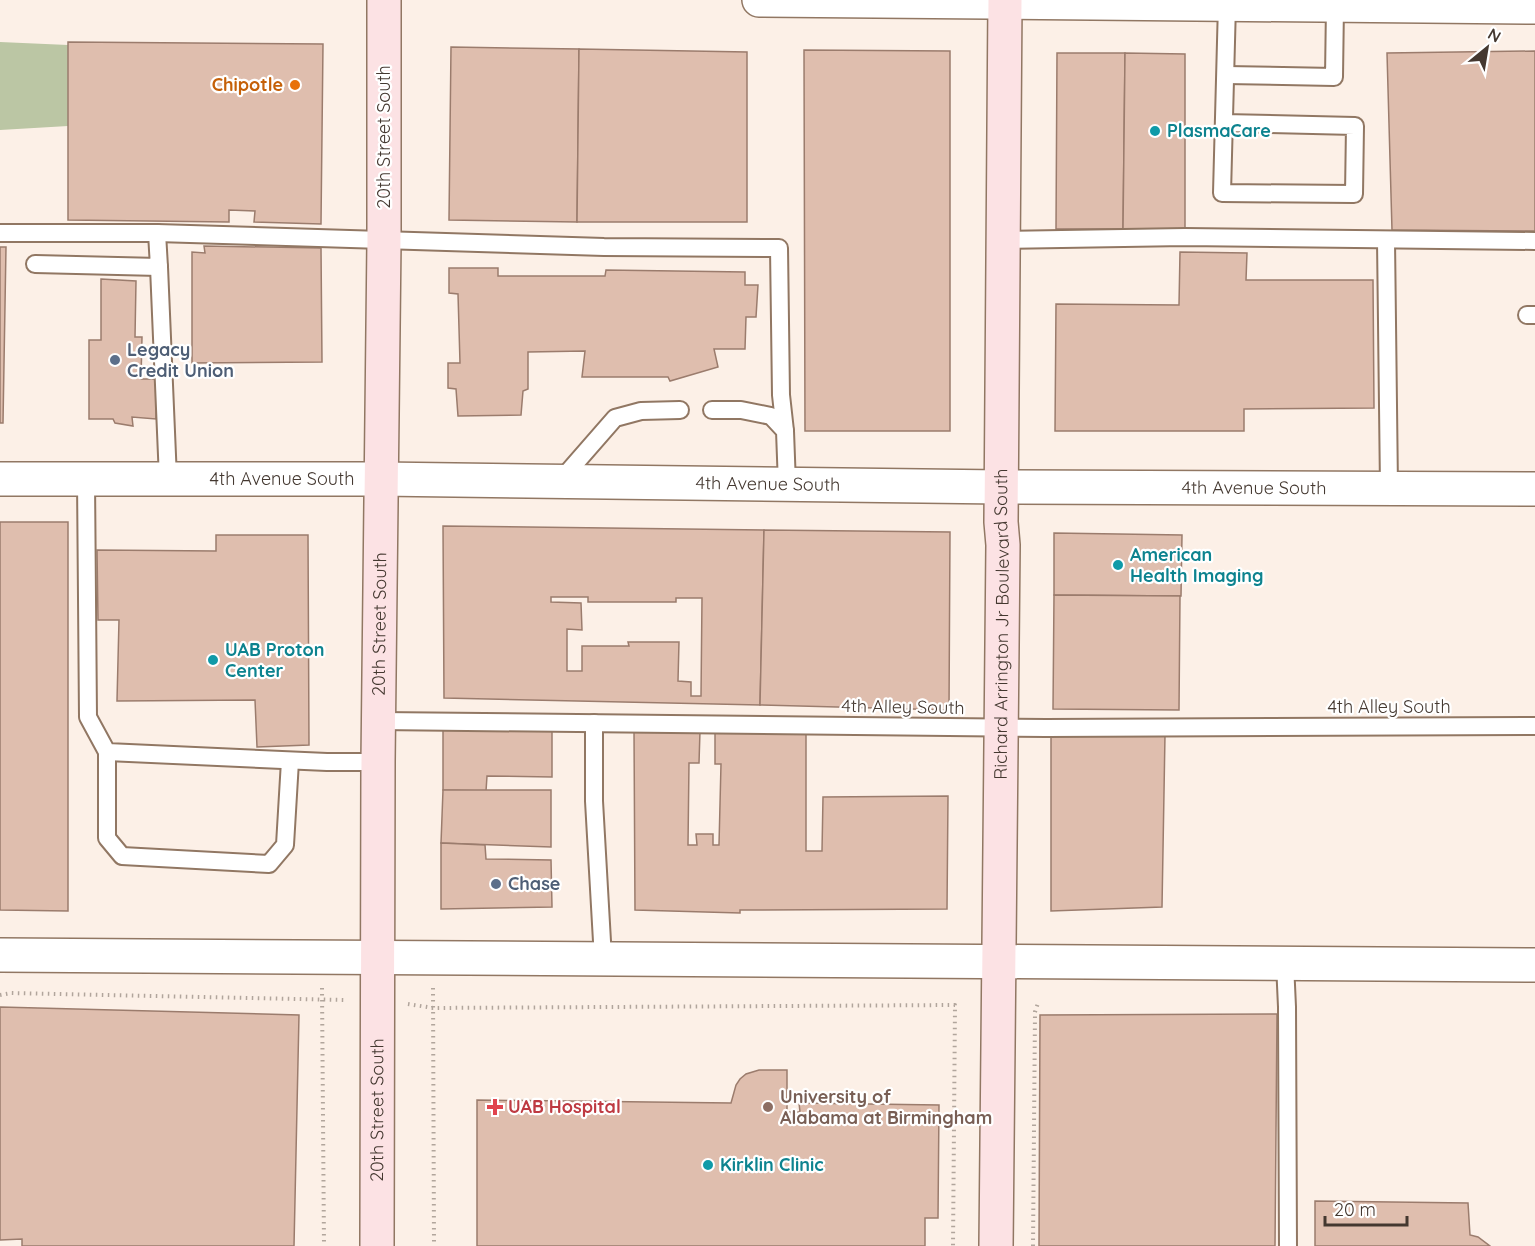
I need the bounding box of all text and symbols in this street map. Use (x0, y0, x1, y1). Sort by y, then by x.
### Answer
north arrow (1457, 18, 1517, 78)
text: N (1484, 23, 1505, 47)
street label: 20th Street South (372, 65, 395, 209)
place label: Chipotle (212, 73, 283, 96)
marker: Chipotle (288, 78, 302, 92)
place label: PlasmaCare (1167, 119, 1271, 142)
marker: PlasmaCare (1148, 124, 1162, 138)
place label: Legacy Credit Union (127, 338, 234, 382)
marker: Legacy Credit Union (108, 353, 122, 367)
street label: 4th Avenue South (210, 467, 354, 490)
street label: Richard Arrington Jr Boulevard South (989, 468, 1014, 780)
street label: 4th Avenue South (695, 471, 841, 496)
street label: 4th Avenue South (1181, 476, 1326, 499)
place label: American Health Imaging (1130, 543, 1264, 587)
street label: 20th Street South (367, 552, 391, 696)
marker: American Health Imaging (1111, 558, 1125, 572)
place label: UAB Proton Center (225, 638, 325, 682)
marker: UAB Proton Center (206, 653, 220, 667)
street label: 4th Alley South (841, 694, 965, 719)
street label: 4th Alley South (1327, 695, 1451, 718)
place label: Chase (508, 872, 560, 895)
marker: Chase (489, 877, 503, 891)
street label: 20th Street South (365, 1038, 388, 1182)
place label: University of Alabama at Birmingham (780, 1085, 992, 1129)
place label: UAB Hospital (508, 1095, 621, 1118)
marker: UAB Hospital (486, 1098, 504, 1116)
marker: University of Alabama at Birmingham (761, 1100, 775, 1114)
place label: Kirklin Clinic (720, 1153, 824, 1176)
marker: Kirklin Clinic (701, 1158, 715, 1172)
scale bar (1325, 1189, 1408, 1227)
text: 20 m (1334, 1198, 1376, 1221)

